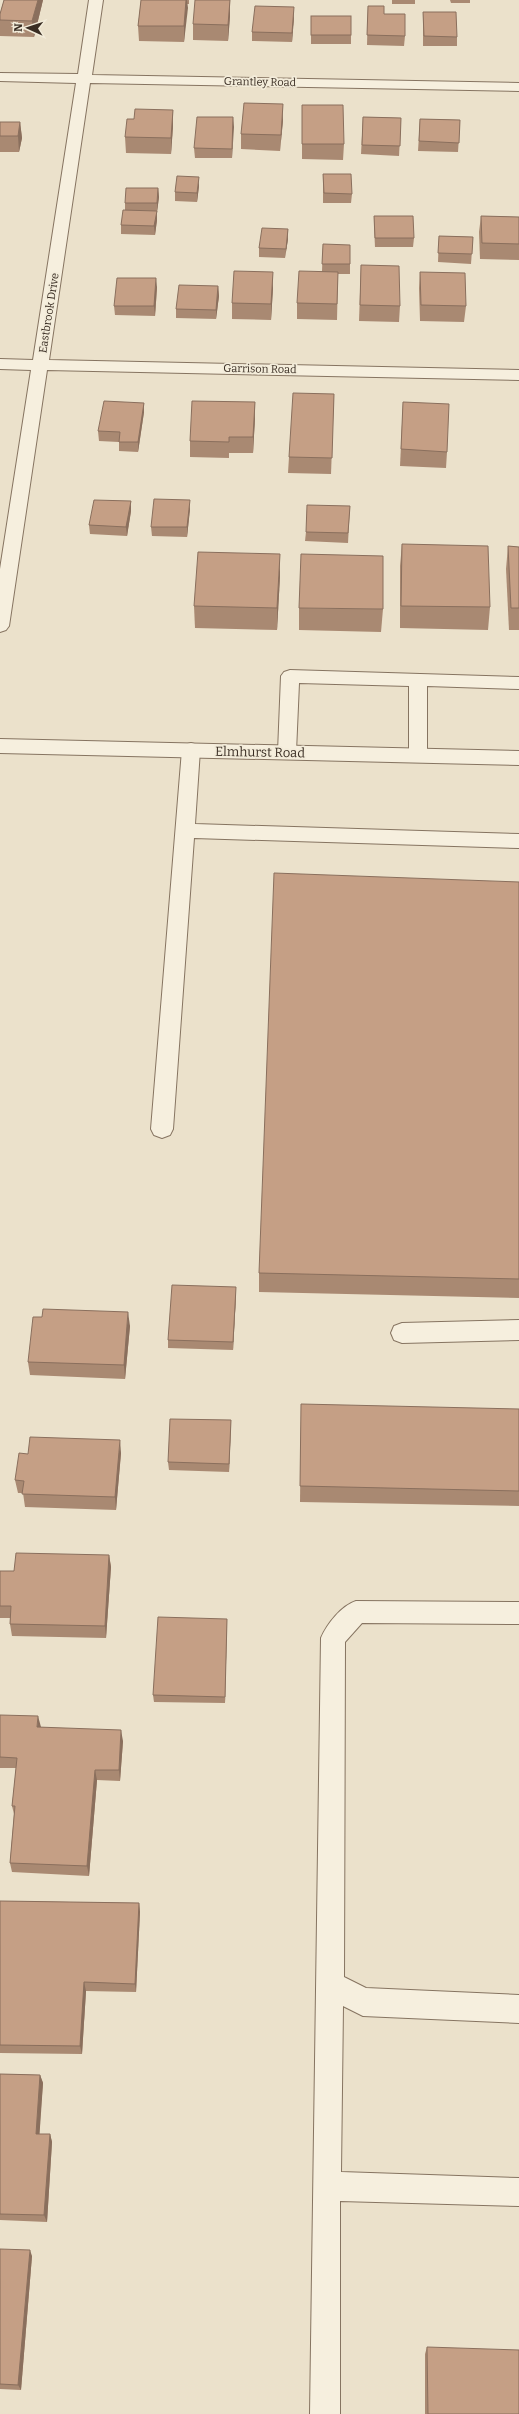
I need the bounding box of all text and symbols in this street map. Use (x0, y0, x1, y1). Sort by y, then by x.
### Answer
north arrow (8, 8, 48, 48)
text: N (12, 22, 25, 32)
street label: Grantley Road (224, 75, 297, 89)
street label: Eastbrook Drive (36, 272, 62, 354)
street label: Garrison Road (223, 362, 297, 376)
street label: Elmhurst Road (215, 744, 305, 760)

